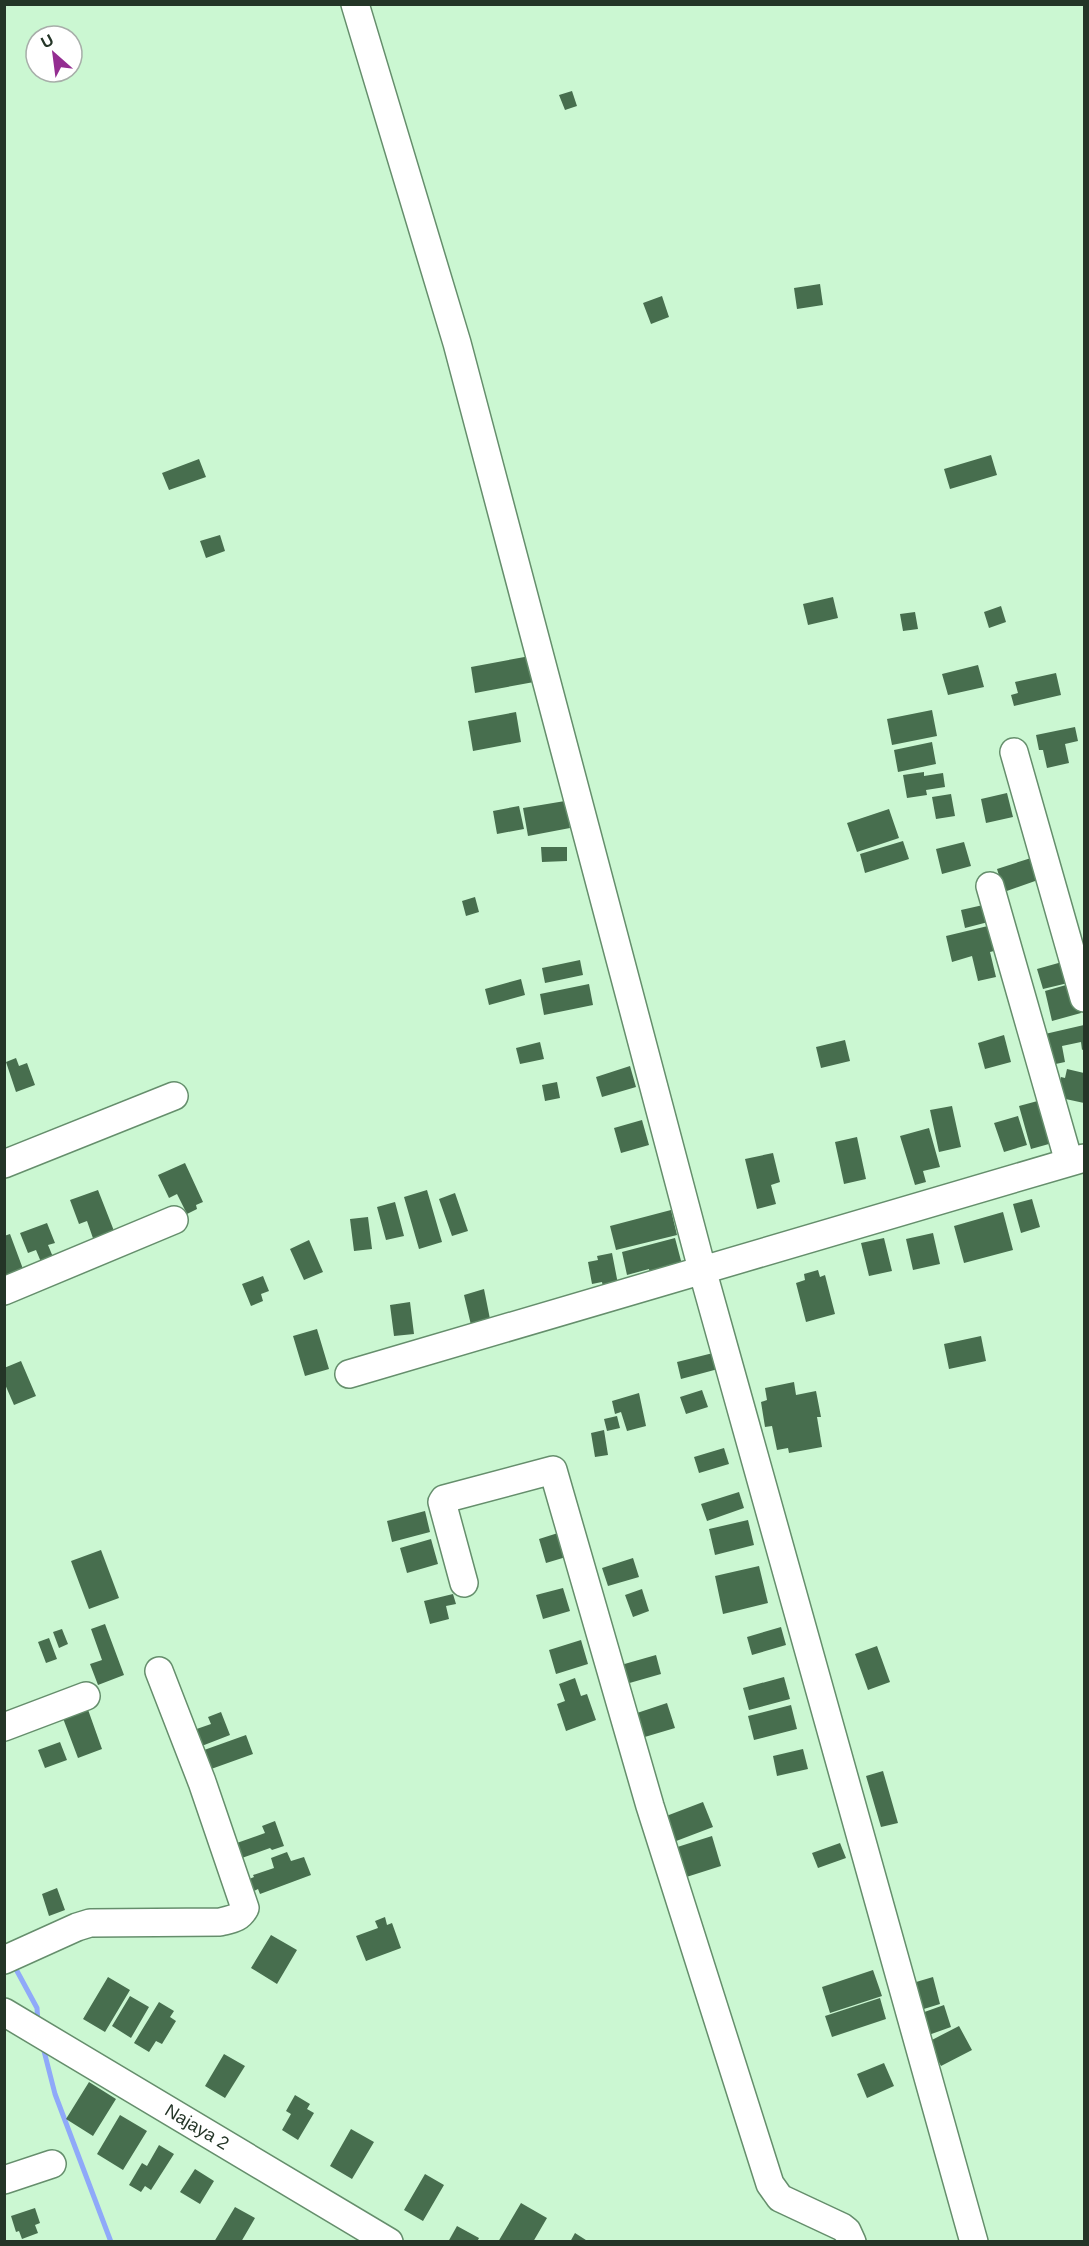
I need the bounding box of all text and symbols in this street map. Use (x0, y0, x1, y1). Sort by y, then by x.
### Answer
north arrow (24, 24, 84, 84)
text: U (38, 31, 56, 51)
street label: Najaya 2 (161, 2100, 233, 2154)

